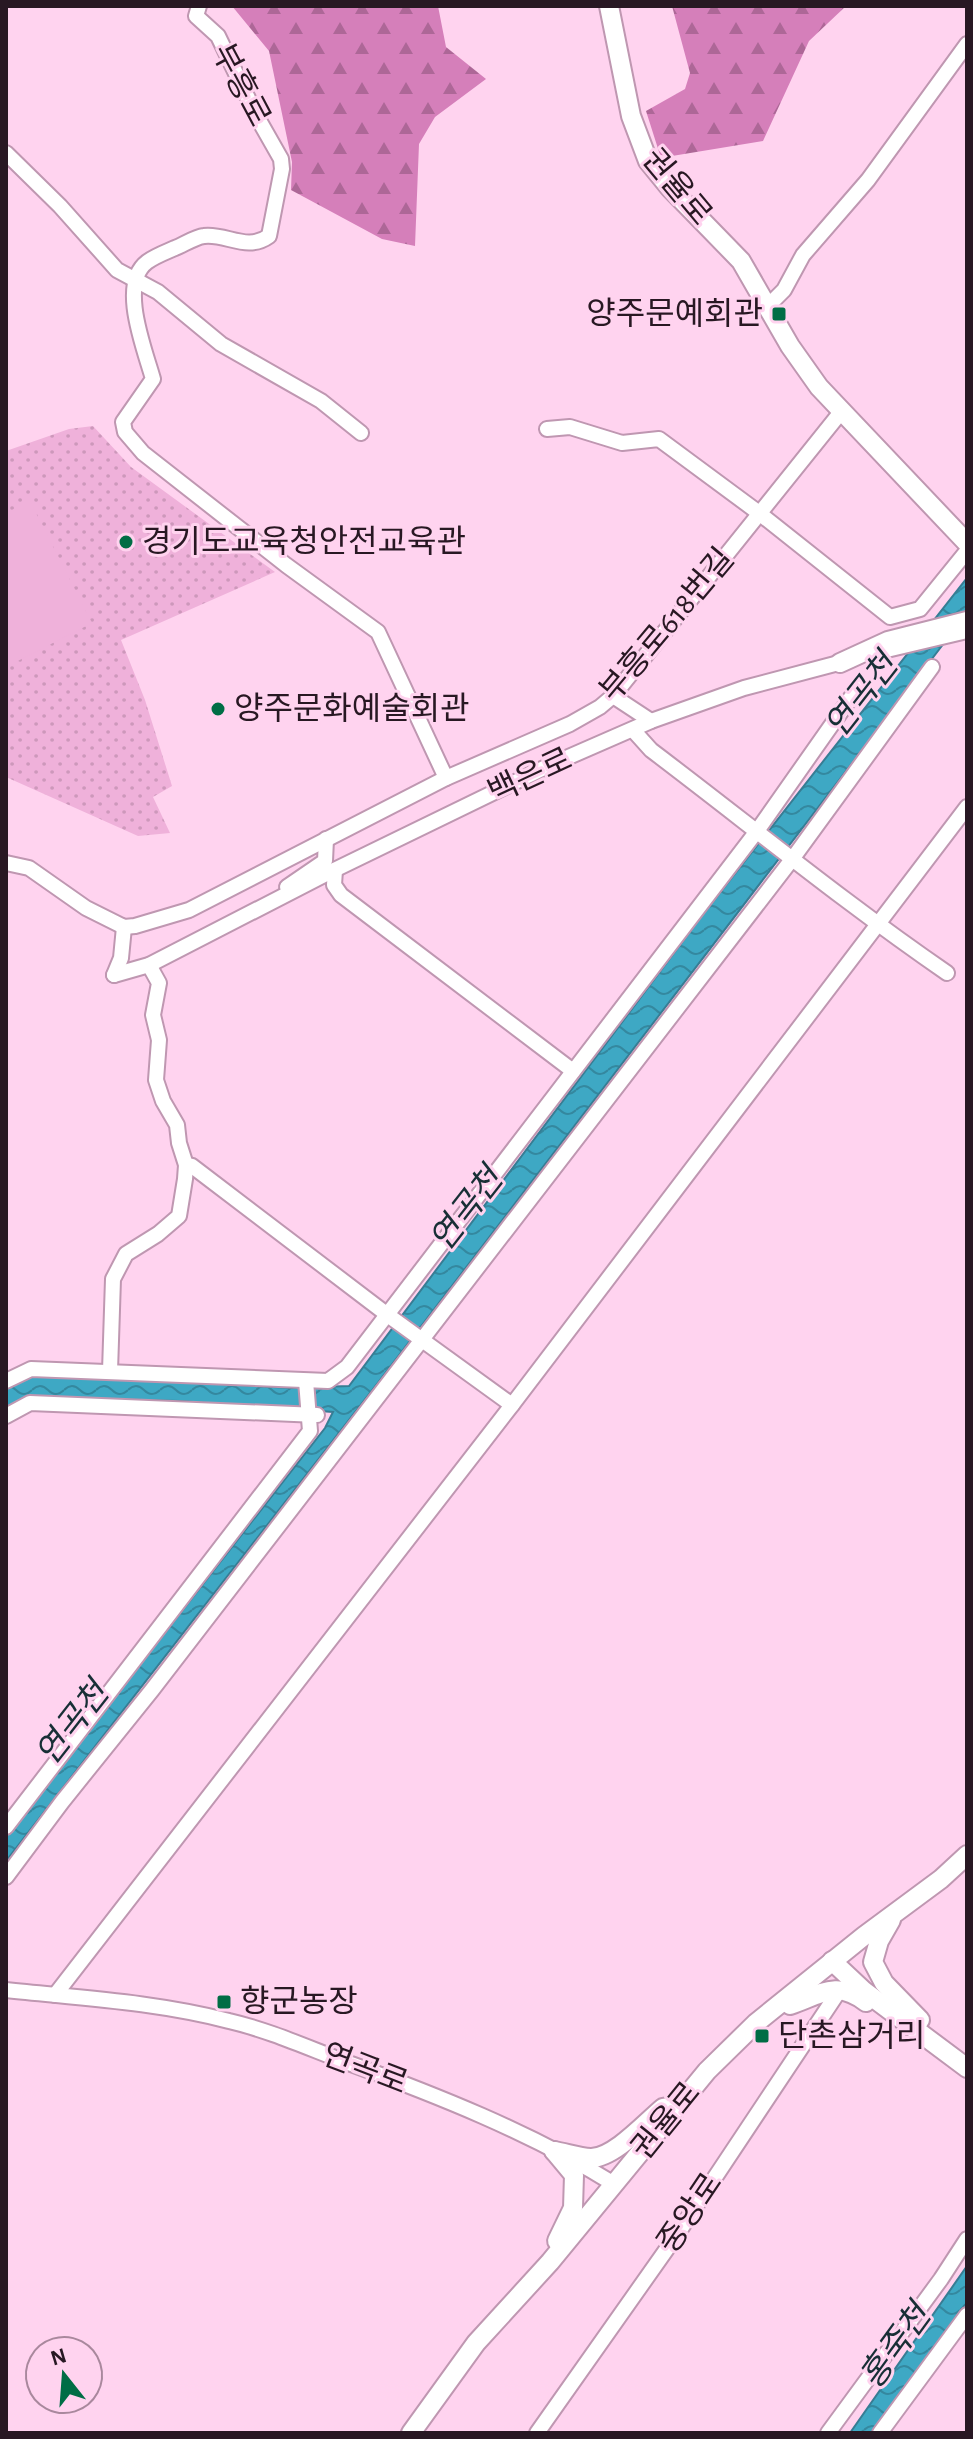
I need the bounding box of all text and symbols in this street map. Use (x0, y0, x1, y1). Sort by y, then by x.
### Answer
street label: 부흥로 (206, 38, 277, 132)
street label: 권율로 (636, 142, 718, 231)
place label: 양주문예회관 (586, 297, 763, 330)
marker: 양주문예회관 (770, 305, 788, 323)
place label: 경기도교육청안전교육관 (142, 525, 466, 558)
marker: 경기도교육청안전교육관 (117, 533, 135, 551)
street label: 부흥로618번길 (593, 542, 740, 707)
water label: 연곡천 (818, 644, 907, 743)
place label: 양주문화예술회관 (234, 692, 470, 725)
marker: 양주문화예술회관 (209, 700, 227, 718)
street label: 백은로 (483, 742, 577, 809)
water label: 연곡천 (423, 1158, 512, 1257)
water label: 연곡천 (29, 1672, 118, 1771)
place label: 향군농장 (240, 1985, 358, 2018)
marker: 향군농장 (215, 1993, 233, 2011)
place label: 단촌삼거리 (778, 2019, 925, 2052)
marker: 단촌삼거리 (753, 2027, 771, 2045)
street label: 연곡로 (318, 2037, 412, 2100)
street label: 권율로 (625, 2076, 706, 2165)
street label: 중앙로 (651, 2167, 728, 2259)
water label: 홍죽천 (853, 2295, 940, 2395)
north arrow (24, 2335, 104, 2415)
text: N (48, 2344, 69, 2370)

